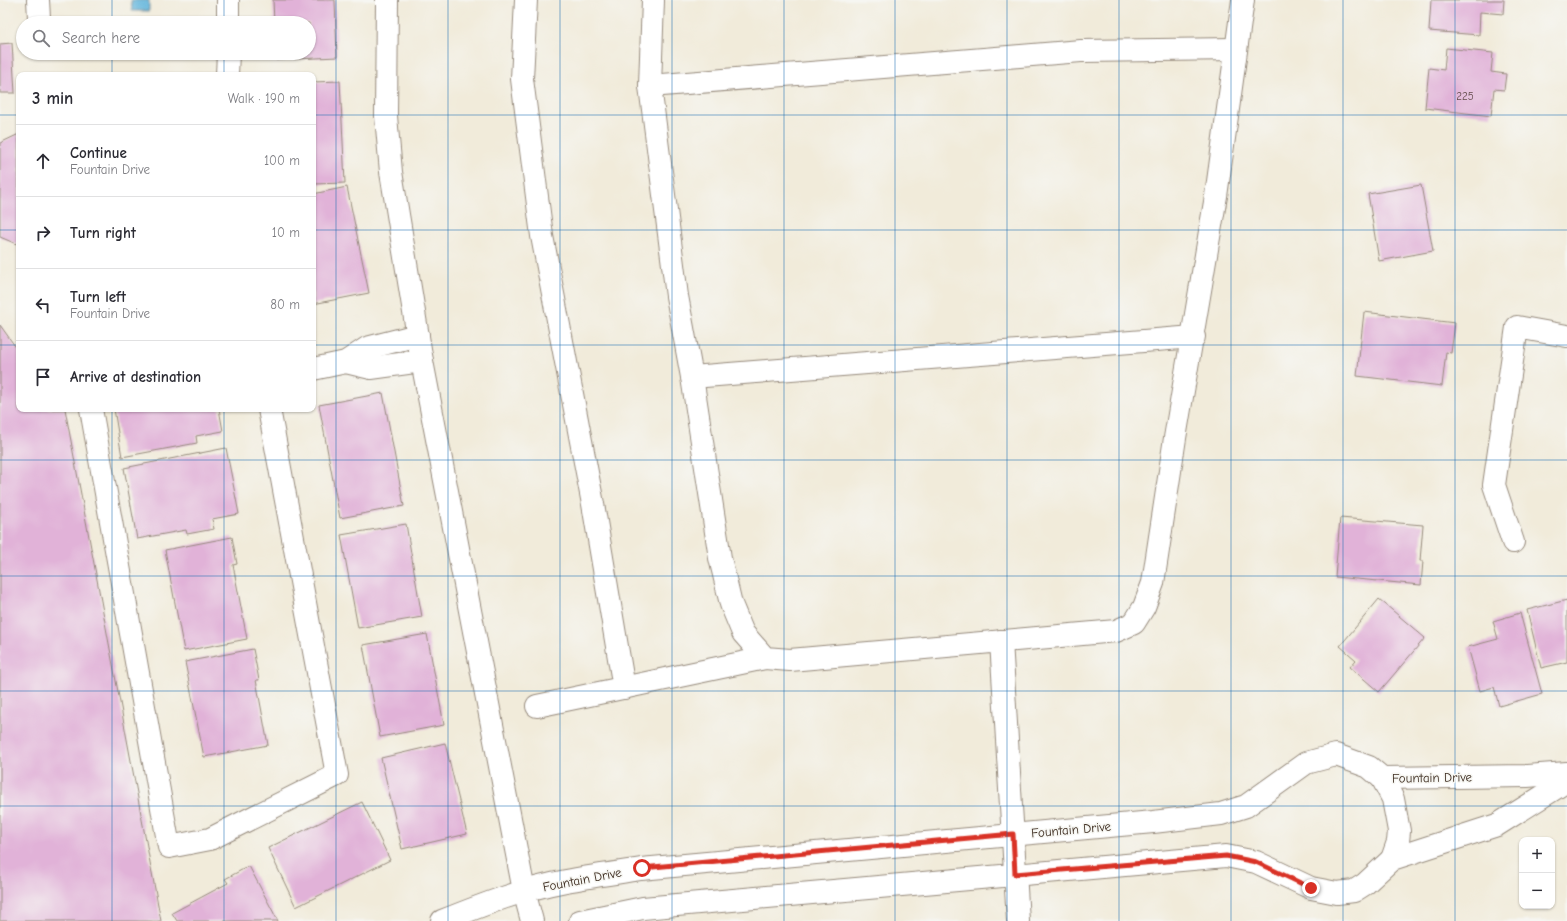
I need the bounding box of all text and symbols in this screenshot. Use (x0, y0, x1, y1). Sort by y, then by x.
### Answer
search box (16, 16, 316, 60)
icon: search (30, 27, 52, 49)
text: Search here (62, 29, 140, 47)
text: 3 min (32, 89, 73, 108)
house number: 225 (1456, 90, 1474, 103)
text: Walk · 190 m (228, 91, 300, 106)
text: Continue (70, 144, 127, 162)
icon: ahead (32, 150, 54, 172)
text: 100 m (264, 153, 300, 168)
text: Fountain Drive (70, 162, 150, 177)
icon: right (32, 222, 54, 244)
text: Turn right (70, 224, 136, 242)
text: 10 m (272, 225, 300, 240)
text: Turn left (70, 288, 126, 306)
icon: left (32, 294, 54, 316)
text: 80 m (270, 297, 300, 312)
text: Fountain Drive (70, 306, 150, 321)
icon: arrive (32, 366, 54, 388)
text: Arrive at destination (70, 368, 201, 386)
street label: Fountain Drive (1392, 769, 1473, 786)
street label: Fountain Drive (1031, 818, 1112, 840)
map controls (1519, 837, 1555, 909)
button: + (1519, 837, 1555, 873)
route start (633, 859, 651, 877)
street label: Fountain Drive (541, 864, 623, 894)
button: − (1519, 873, 1555, 909)
route end (1302, 879, 1320, 897)

